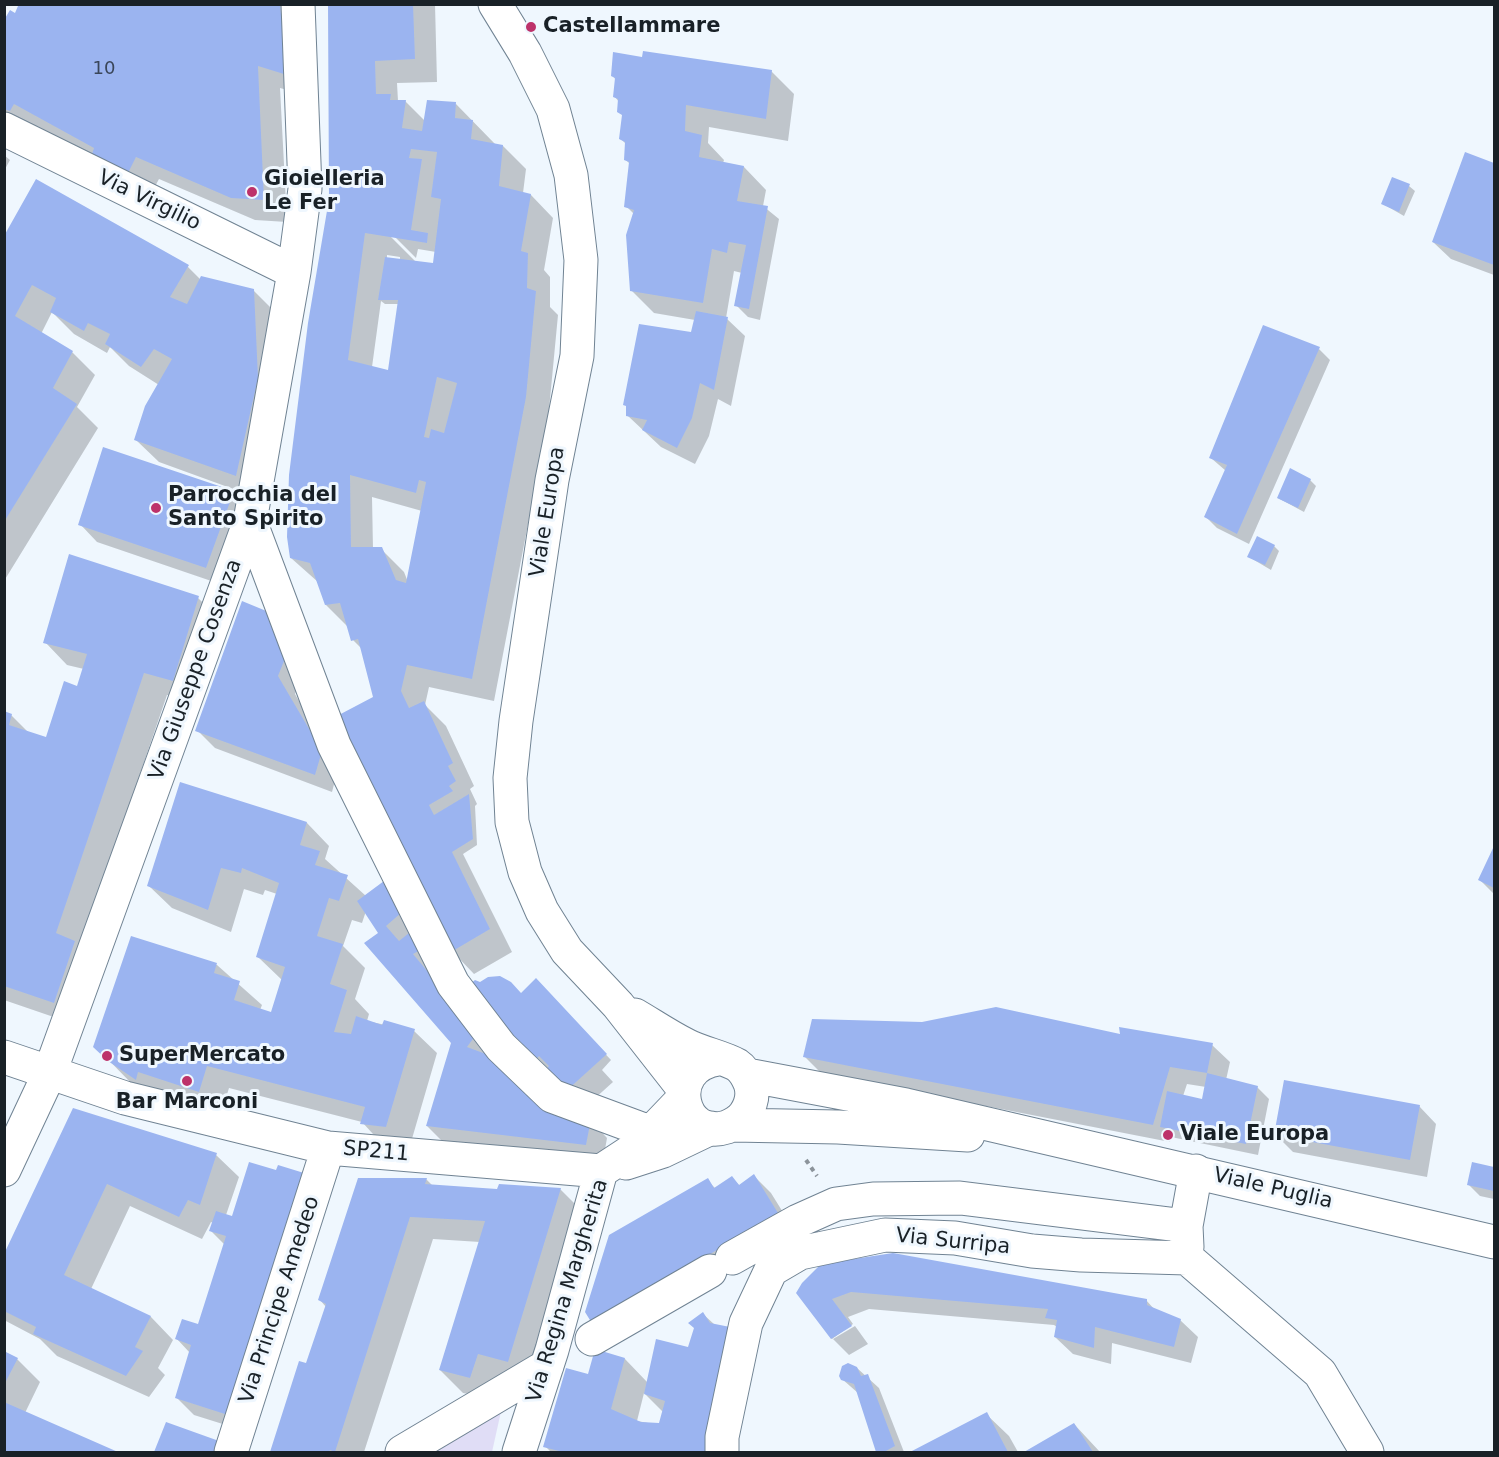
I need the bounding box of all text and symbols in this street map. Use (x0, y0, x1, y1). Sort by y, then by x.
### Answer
place label: Castellammare (543, 14, 720, 40)
marker: Castellammare (524, 20, 538, 34)
house number: 10 (93, 58, 115, 80)
street label: Via Virgilio (94, 165, 204, 237)
place label: Gioielleria Le Fer (264, 167, 385, 217)
marker: Gioielleria Le Fer (245, 185, 259, 199)
street label: Viale Europa (525, 445, 571, 579)
place label: Parrocchia del Santo Spirito (168, 483, 337, 533)
marker: Parrocchia del Santo Spirito (149, 501, 163, 515)
street label: Via Giuseppe Cosenza (144, 556, 248, 784)
place label: SuperMercato (119, 1043, 285, 1069)
marker: SuperMercato (100, 1049, 114, 1063)
marker: Bar Marconi (180, 1074, 194, 1088)
place label: Bar Marconi (116, 1090, 258, 1116)
place label: Viale Europa (1180, 1122, 1329, 1148)
marker: Viale Europa (1161, 1128, 1175, 1142)
street label: SP211 (342, 1137, 410, 1167)
street label: Viale Puglia (1211, 1163, 1335, 1215)
street label: Via Regina Margherita (522, 1176, 614, 1406)
street label: Via Principe Amedeo (235, 1193, 325, 1407)
street label: Via Surripa (895, 1223, 1011, 1261)

